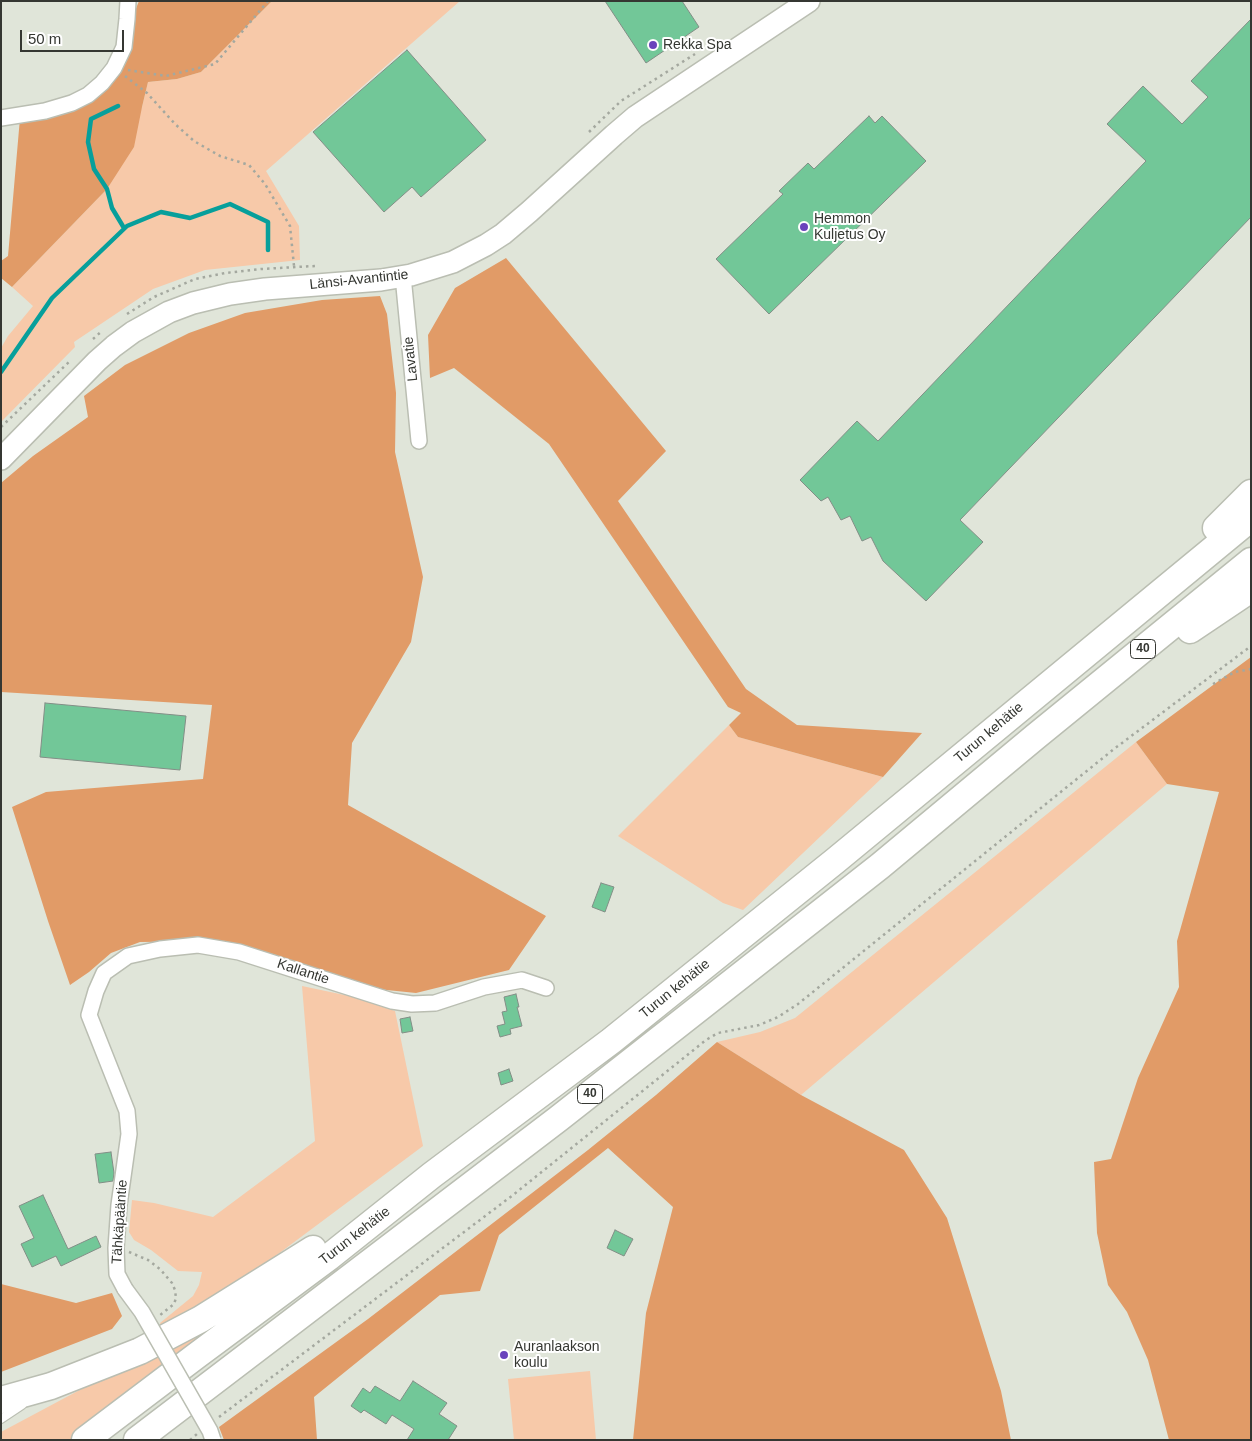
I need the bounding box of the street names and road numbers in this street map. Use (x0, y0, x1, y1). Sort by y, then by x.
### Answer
street label: Länsi-Avantintie (309, 266, 409, 294)
street label: Lavatie (400, 336, 422, 382)
road number: 40 (1130, 640, 1156, 659)
street label: Turun kehätie (951, 699, 1027, 767)
street label: Kallantie (275, 956, 331, 988)
street label: Turun kehätie (637, 956, 713, 1022)
road number: 40 (578, 1084, 602, 1104)
street label: Tähkäpääntie (109, 1179, 131, 1265)
street label: Turun kehätie (316, 1203, 394, 1269)

